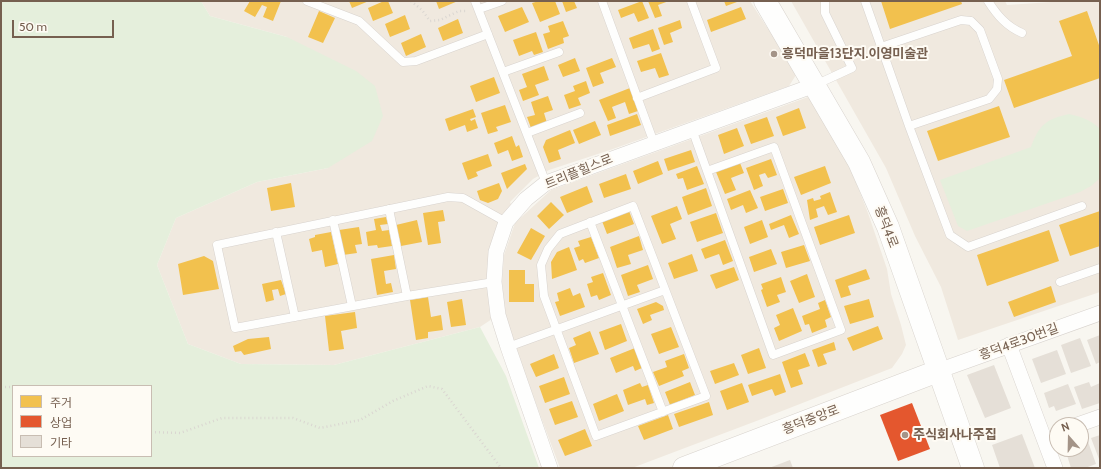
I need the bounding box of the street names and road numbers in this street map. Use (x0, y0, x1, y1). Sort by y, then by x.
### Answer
street label: 트리플힐스로 (543, 151, 615, 193)
street label: 흥덕4로 (871, 204, 901, 250)
street label: 흥덕4로30번길 (977, 320, 1061, 364)
street label: 흥덕중앙로 (780, 402, 842, 438)

